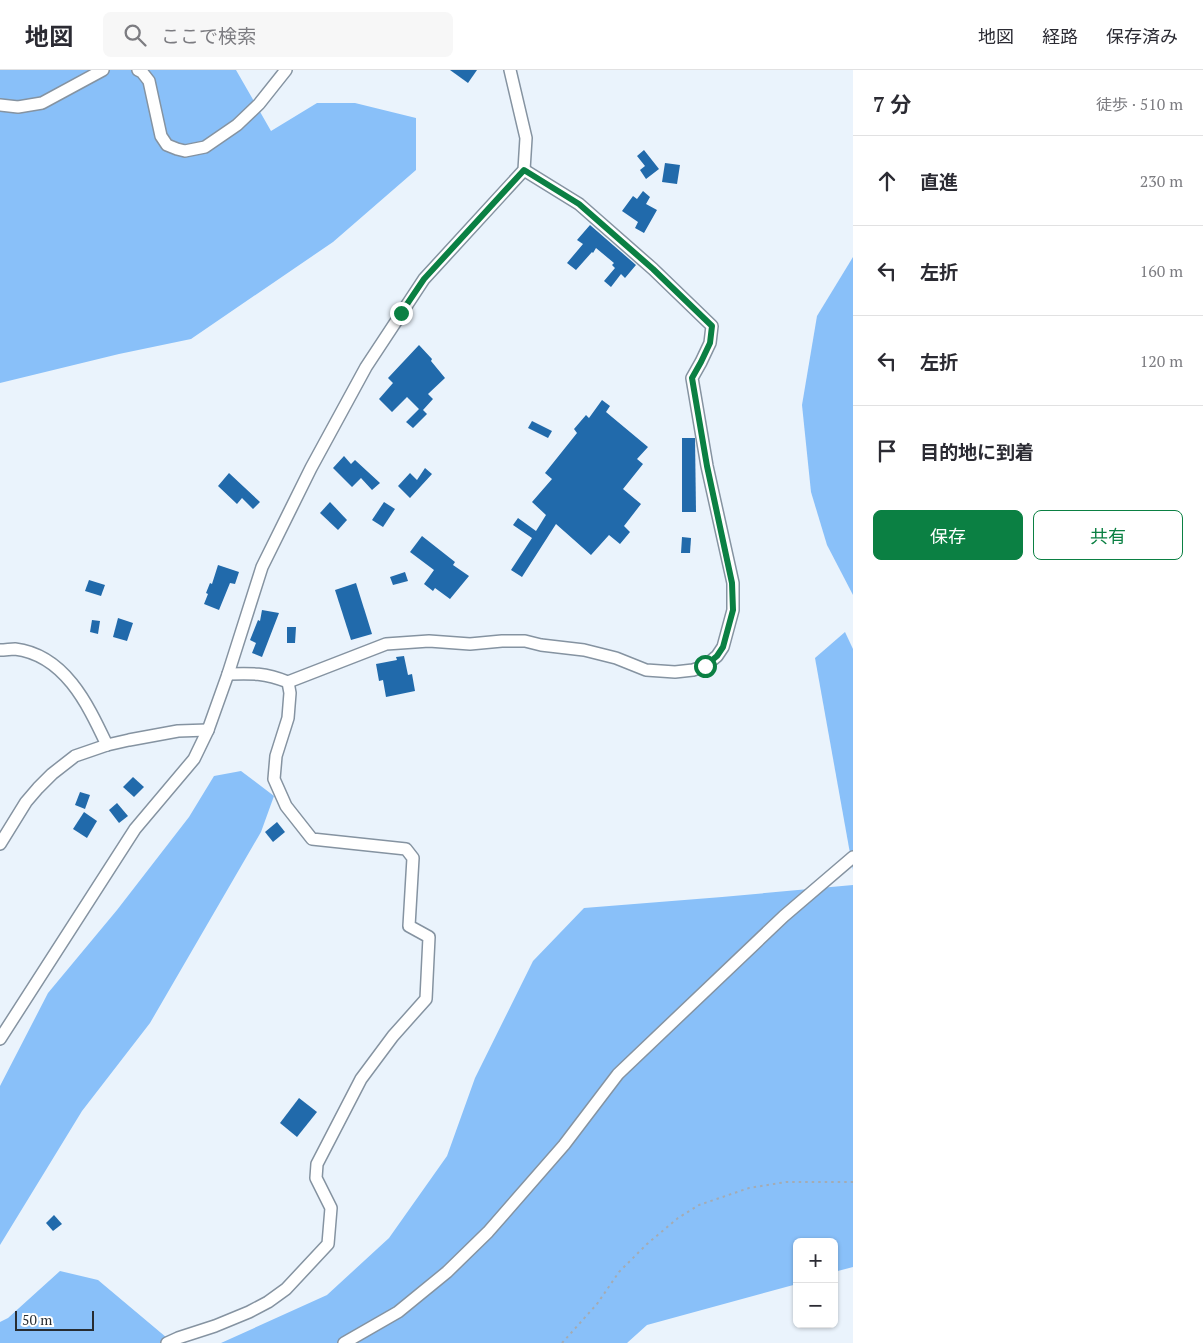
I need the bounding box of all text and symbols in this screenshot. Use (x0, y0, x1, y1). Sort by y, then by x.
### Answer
search box (103, 12, 453, 57)
text: 地図 (25, 20, 73, 52)
icon: search (121, 21, 149, 49)
text: ここで検索 (161, 23, 256, 48)
text: 地図 (978, 24, 1014, 48)
text: 経路 (1042, 24, 1078, 48)
text: 保存済み (1106, 24, 1178, 48)
text: 7 分 (873, 90, 912, 118)
text: 徒歩 · 510 m (1096, 93, 1183, 115)
icon: ahead (873, 167, 901, 195)
text: 直進 (920, 169, 958, 194)
text: 230 m (1140, 170, 1183, 192)
icon: left (873, 257, 901, 285)
text: 左折 (920, 259, 958, 284)
text: 160 m (1140, 260, 1183, 282)
route end (390, 302, 413, 325)
icon: left (873, 347, 901, 375)
text: 左折 (920, 349, 958, 374)
text: 120 m (1140, 350, 1183, 372)
icon: arrive (873, 437, 901, 465)
text: 目的地に到着 (920, 439, 1034, 464)
button: 保存 (873, 510, 1023, 560)
button: 共有 (1033, 510, 1183, 560)
route start (694, 655, 717, 678)
map controls (793, 1238, 838, 1328)
button: + (793, 1238, 838, 1283)
button: − (793, 1283, 838, 1328)
scale bar (15, 1308, 94, 1331)
text: 50 m (22, 1310, 52, 1329)

